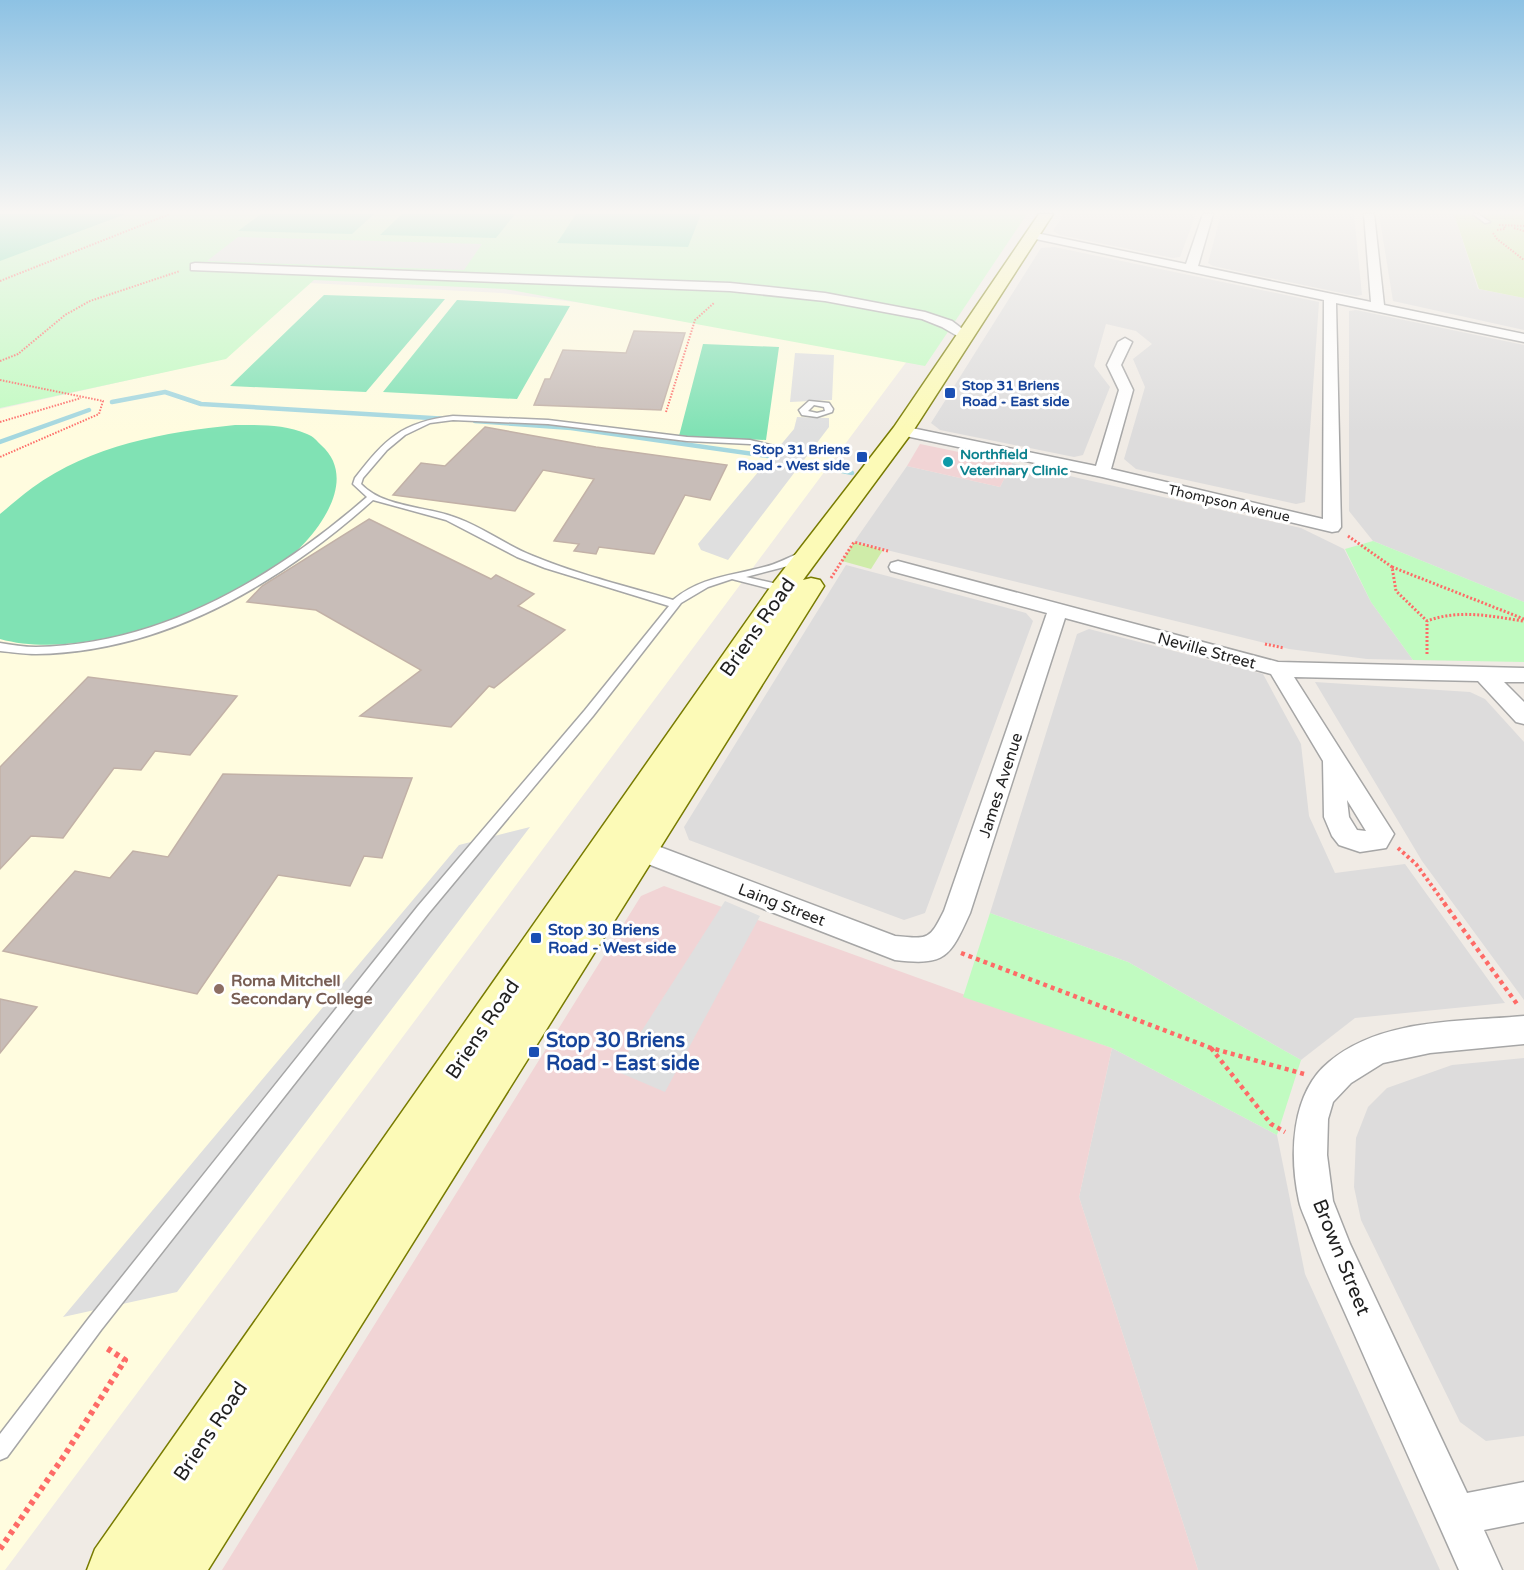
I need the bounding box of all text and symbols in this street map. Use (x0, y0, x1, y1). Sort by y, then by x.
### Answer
place label: Stop 31 Briens Road - East side (962, 377, 1070, 410)
marker: Stop 31 Briens Road - East side (943, 386, 957, 400)
place label: Stop 31 Briens Road - West side (738, 441, 850, 474)
place label: Northfield Veterinary Clinic (960, 446, 1069, 479)
marker: Stop 31 Briens Road - West side (855, 450, 869, 464)
marker: Northfield Veterinary Clinic (941, 455, 955, 469)
street label: Thompson Avenue (1166, 481, 1292, 526)
street label: Briens Road (715, 574, 801, 682)
street label: Neville Street (1155, 628, 1258, 674)
street label: James Avenue (975, 730, 1027, 840)
street label: Laing Street (735, 879, 828, 931)
place label: Stop 30 Briens Road - West side (548, 920, 676, 958)
marker: Stop 30 Briens Road - West side (529, 931, 543, 945)
place label: Roma Mitchell Secondary College (231, 971, 373, 1009)
street label: Briens Road (441, 975, 525, 1084)
marker: Roma Mitchell Secondary College (212, 982, 226, 996)
place label: Stop 30 Briens Road - East side (546, 1029, 700, 1076)
marker: Stop 30 Briens Road - East side (527, 1045, 541, 1059)
street label: Brown Street (1307, 1196, 1375, 1319)
street label: Briens Road (169, 1377, 253, 1486)

